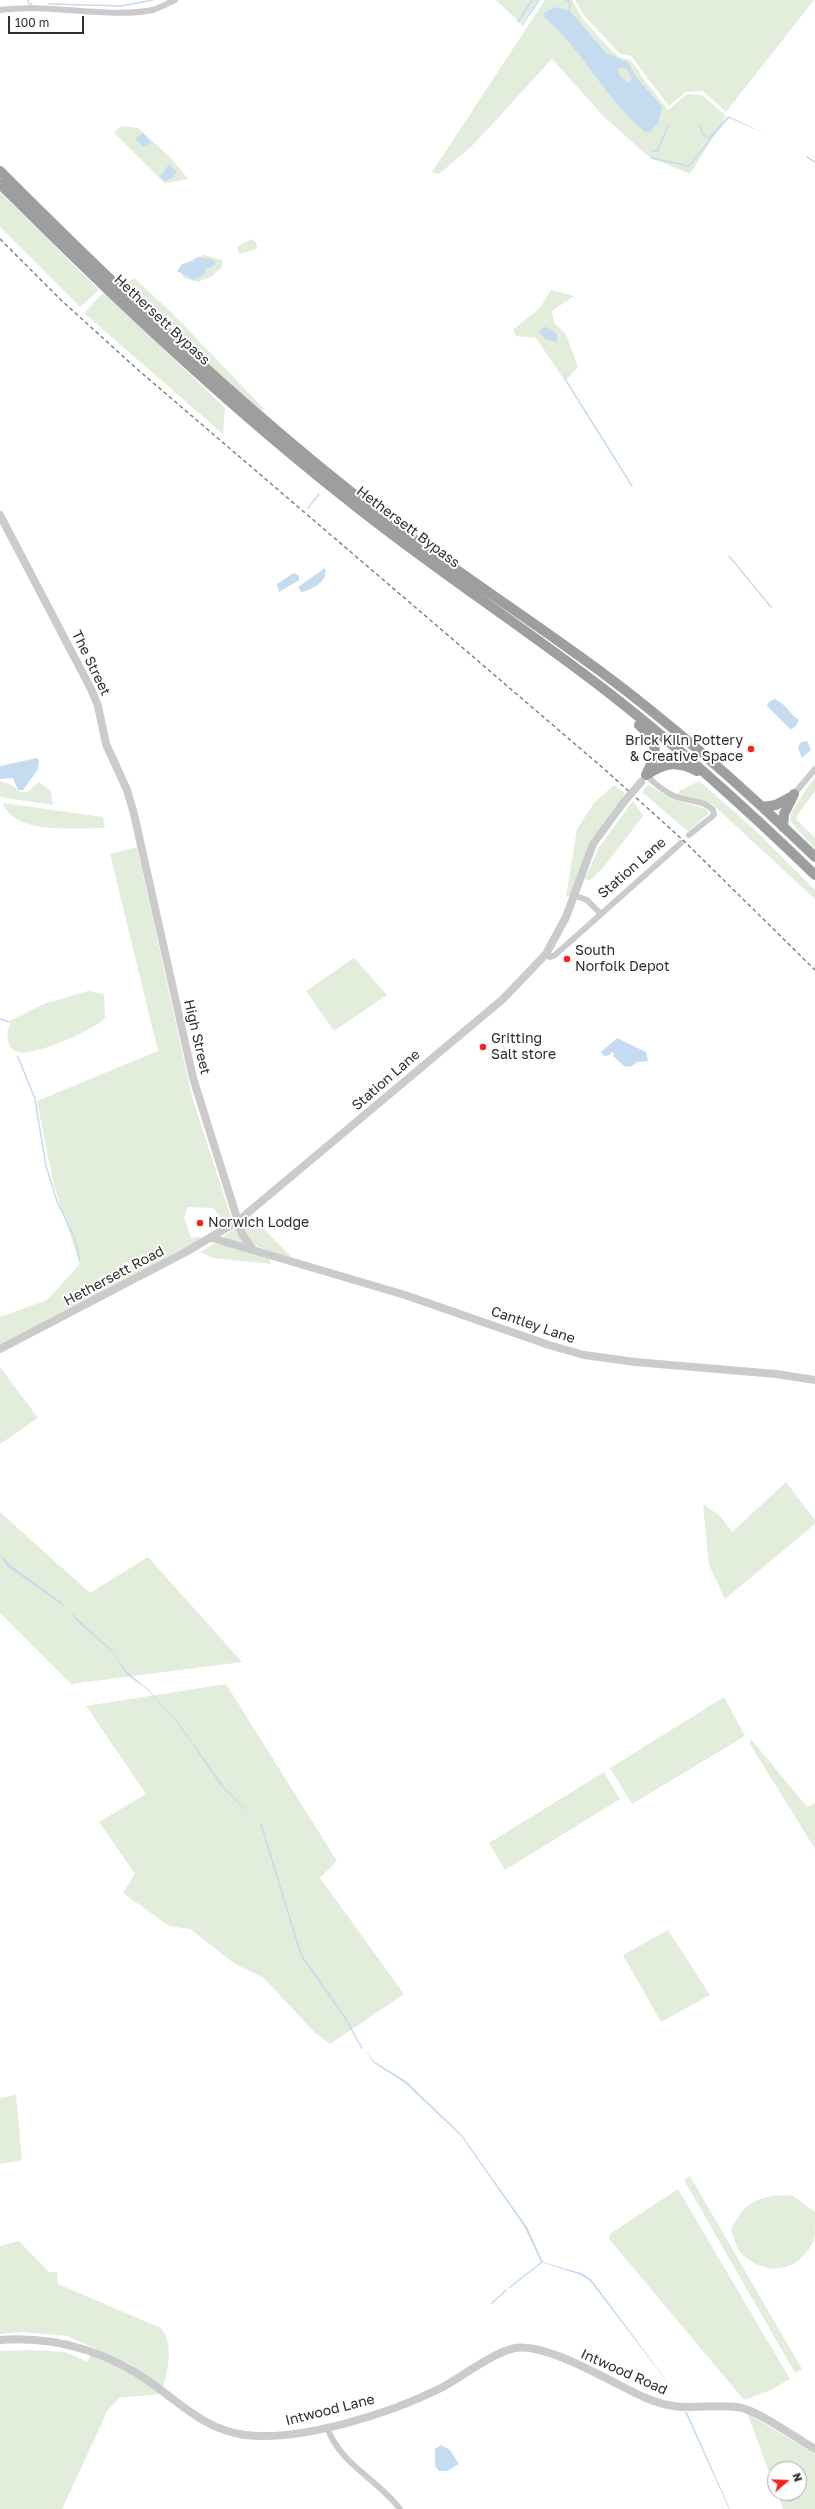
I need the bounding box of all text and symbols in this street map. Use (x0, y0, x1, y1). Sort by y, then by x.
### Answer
scale bar (10, 8, 86, 34)
text: 100 m (15, 15, 49, 30)
street label: Hethersett Bypass (111, 271, 213, 369)
street label: Hethersett Bypass (353, 483, 463, 571)
street label: The Street (68, 628, 114, 698)
place label: Brick Kiln Pottery & Creative Space (625, 733, 743, 766)
marker: Brick Kiln Pottery & Creative Space (746, 744, 756, 754)
street label: Station Lane (595, 834, 669, 902)
place label: South Norfolk Depot (575, 943, 670, 976)
marker: South Norfolk Depot (562, 954, 572, 964)
street label: High Street (180, 998, 214, 1076)
place label: Gritting Salt store (491, 1031, 556, 1064)
marker: Gritting Salt store (478, 1042, 488, 1052)
street label: Station Lane (349, 1046, 423, 1114)
place label: Norwich Lodge (208, 1215, 309, 1231)
marker: Norwich Lodge (195, 1218, 205, 1228)
street label: Hethersett Road (61, 1243, 167, 1309)
street label: Cantley Lane (489, 1303, 577, 1347)
street label: Intwood Road (578, 2345, 670, 2399)
street label: Intwood Lane (284, 2391, 376, 2429)
north arrow (767, 2461, 807, 2501)
text: N (790, 2471, 805, 2483)

